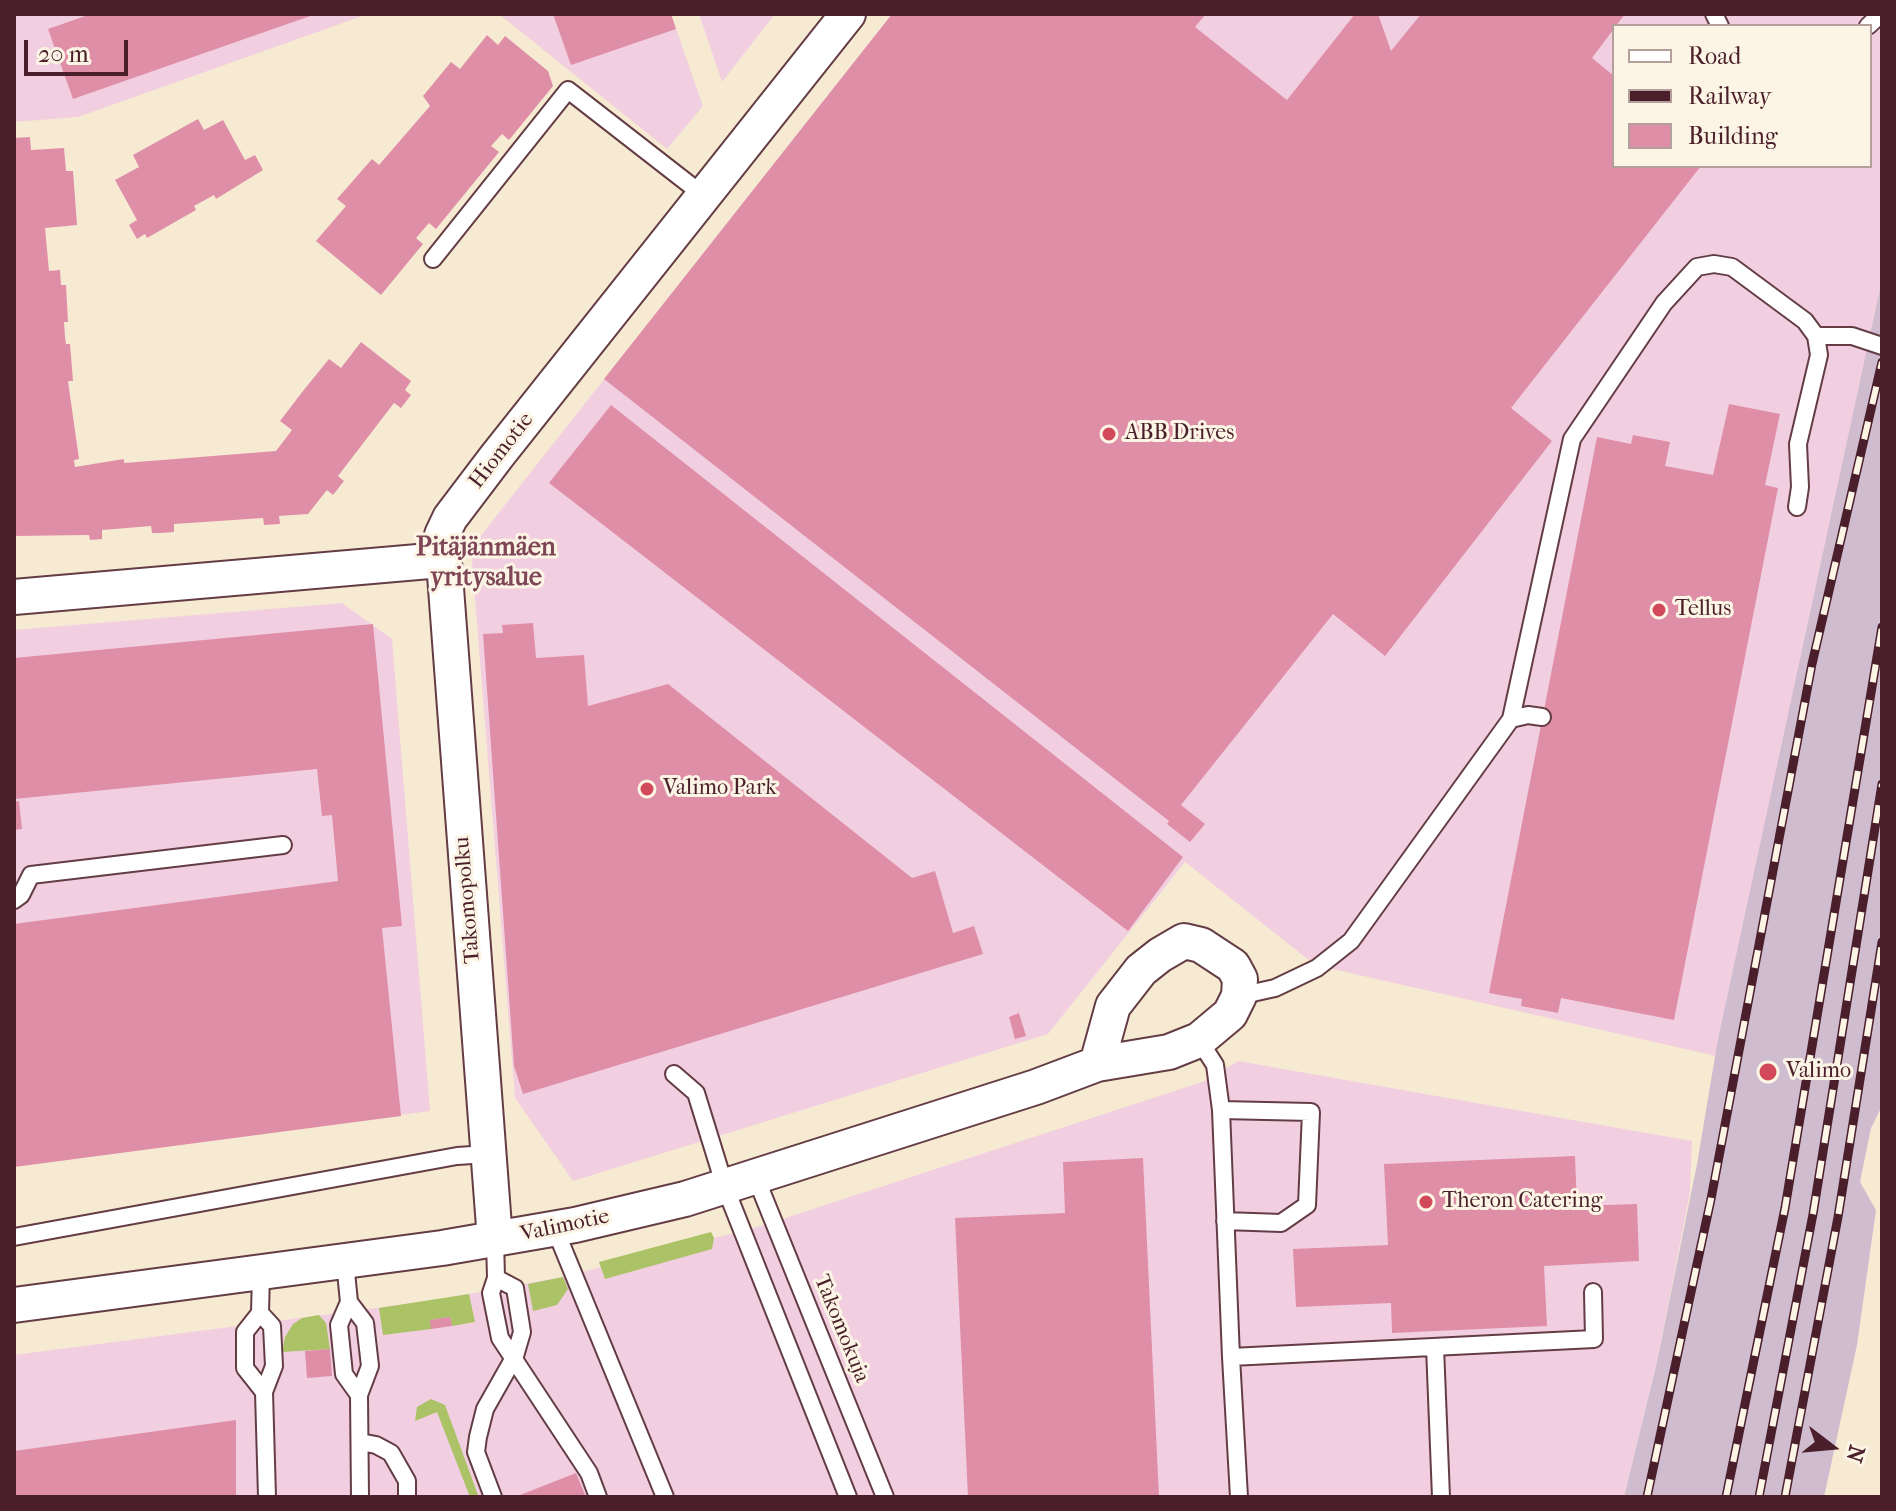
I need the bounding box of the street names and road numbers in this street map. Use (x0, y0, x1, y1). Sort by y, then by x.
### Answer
street label: Hiomotie (464, 408, 540, 494)
street label: Takomopolku (449, 835, 487, 965)
street label: Valimotie (518, 1204, 612, 1248)
street label: Takomokuja (807, 1271, 875, 1387)

